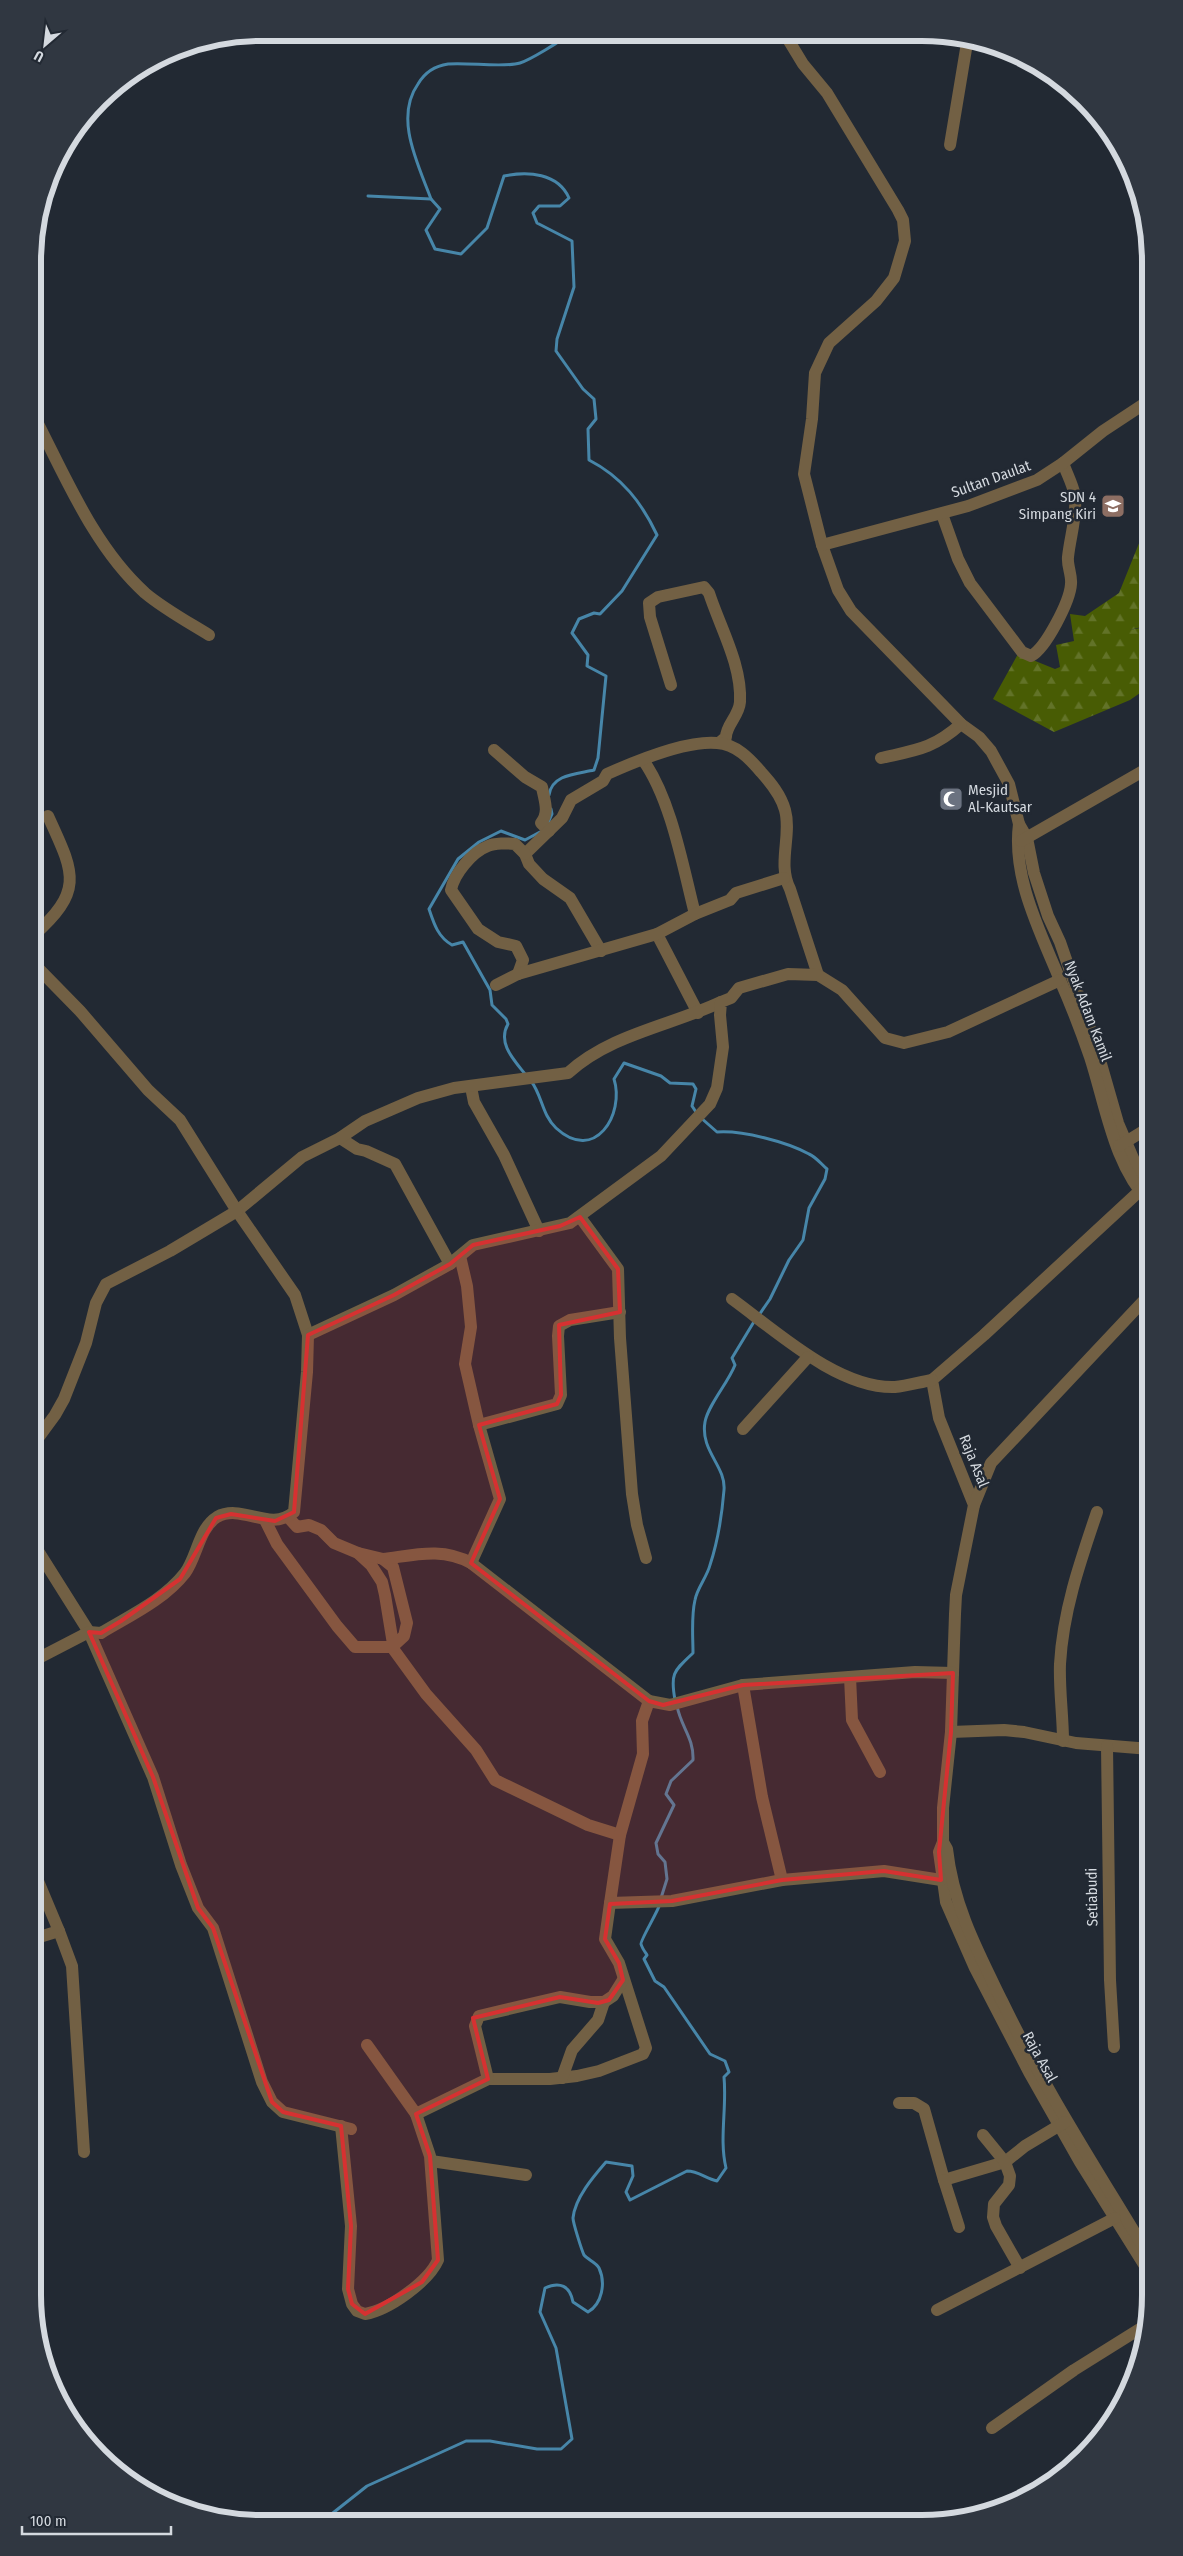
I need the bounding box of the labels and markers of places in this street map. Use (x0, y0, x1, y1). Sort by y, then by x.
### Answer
place label: SDN 4 Simpang Kiri (1019, 488, 1096, 523)
school or university icon: SDN 4 Simpang Kiri (1100, 493, 1126, 519)
place label: Mesjid Al-Kautsar (968, 781, 1033, 816)
mosque icon: Mesjid Al-Kautsar (938, 786, 964, 812)

